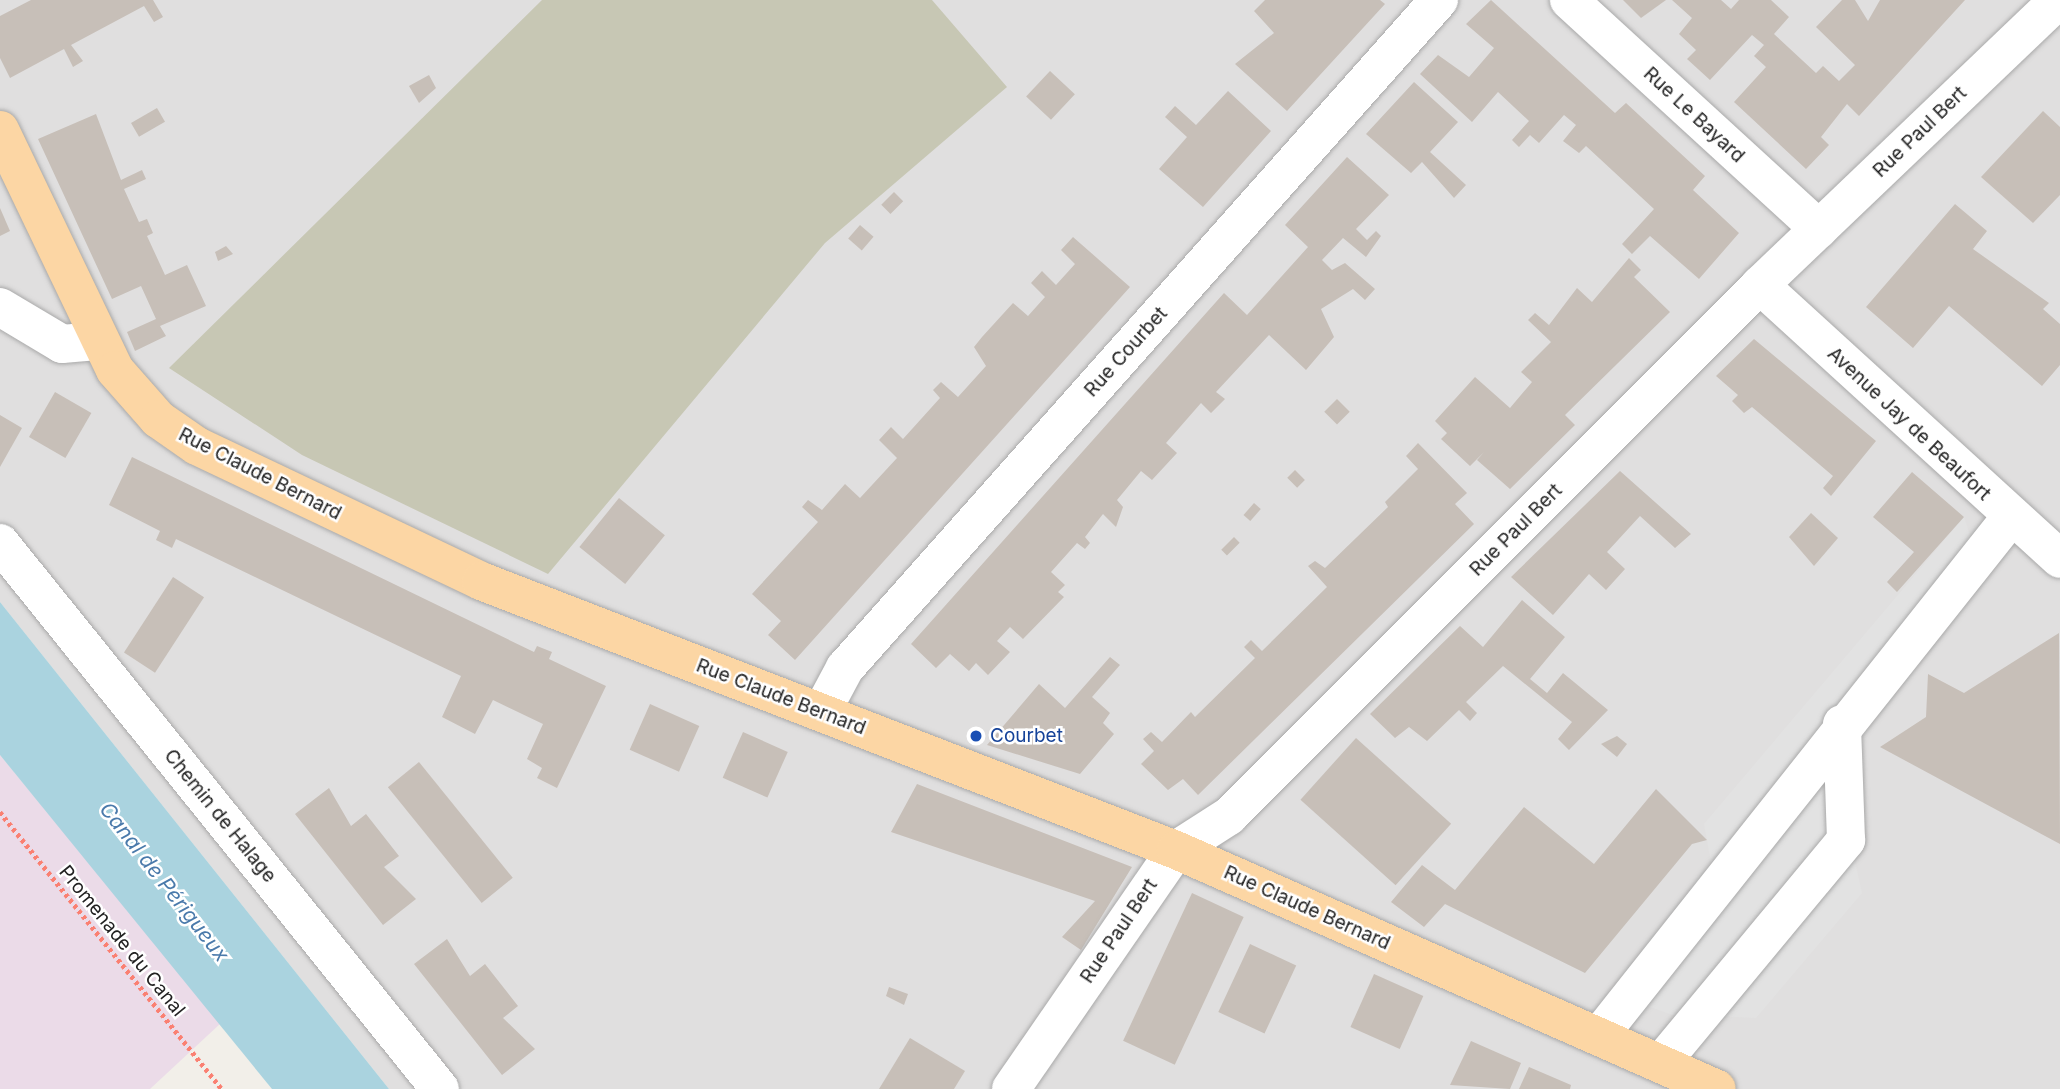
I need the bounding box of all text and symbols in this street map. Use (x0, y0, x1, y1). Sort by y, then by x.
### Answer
street label: Rue Le Bayard (1639, 62, 1749, 168)
street label: Rue Paul Bert (1869, 82, 1971, 182)
street label: Rue Courbet (1080, 302, 1172, 402)
street label: Avenue Jay de Beaufort (1823, 343, 1995, 505)
street label: Rue Claude Bernard (175, 423, 345, 525)
street label: Rue Paul Bert (1465, 479, 1567, 581)
street label: Rue Claude Bernard (693, 654, 869, 740)
place label: Courbet (990, 725, 1063, 747)
marker: Courbet (968, 728, 984, 744)
street label: Chemin de Halage (159, 745, 281, 887)
water label: Canal de Périgueux (94, 797, 234, 967)
street label: Promenade du Canal (54, 861, 190, 1021)
street label: Rue Claude Bernard (1220, 861, 1394, 955)
street label: Rue Paul Bert (1076, 874, 1162, 988)

